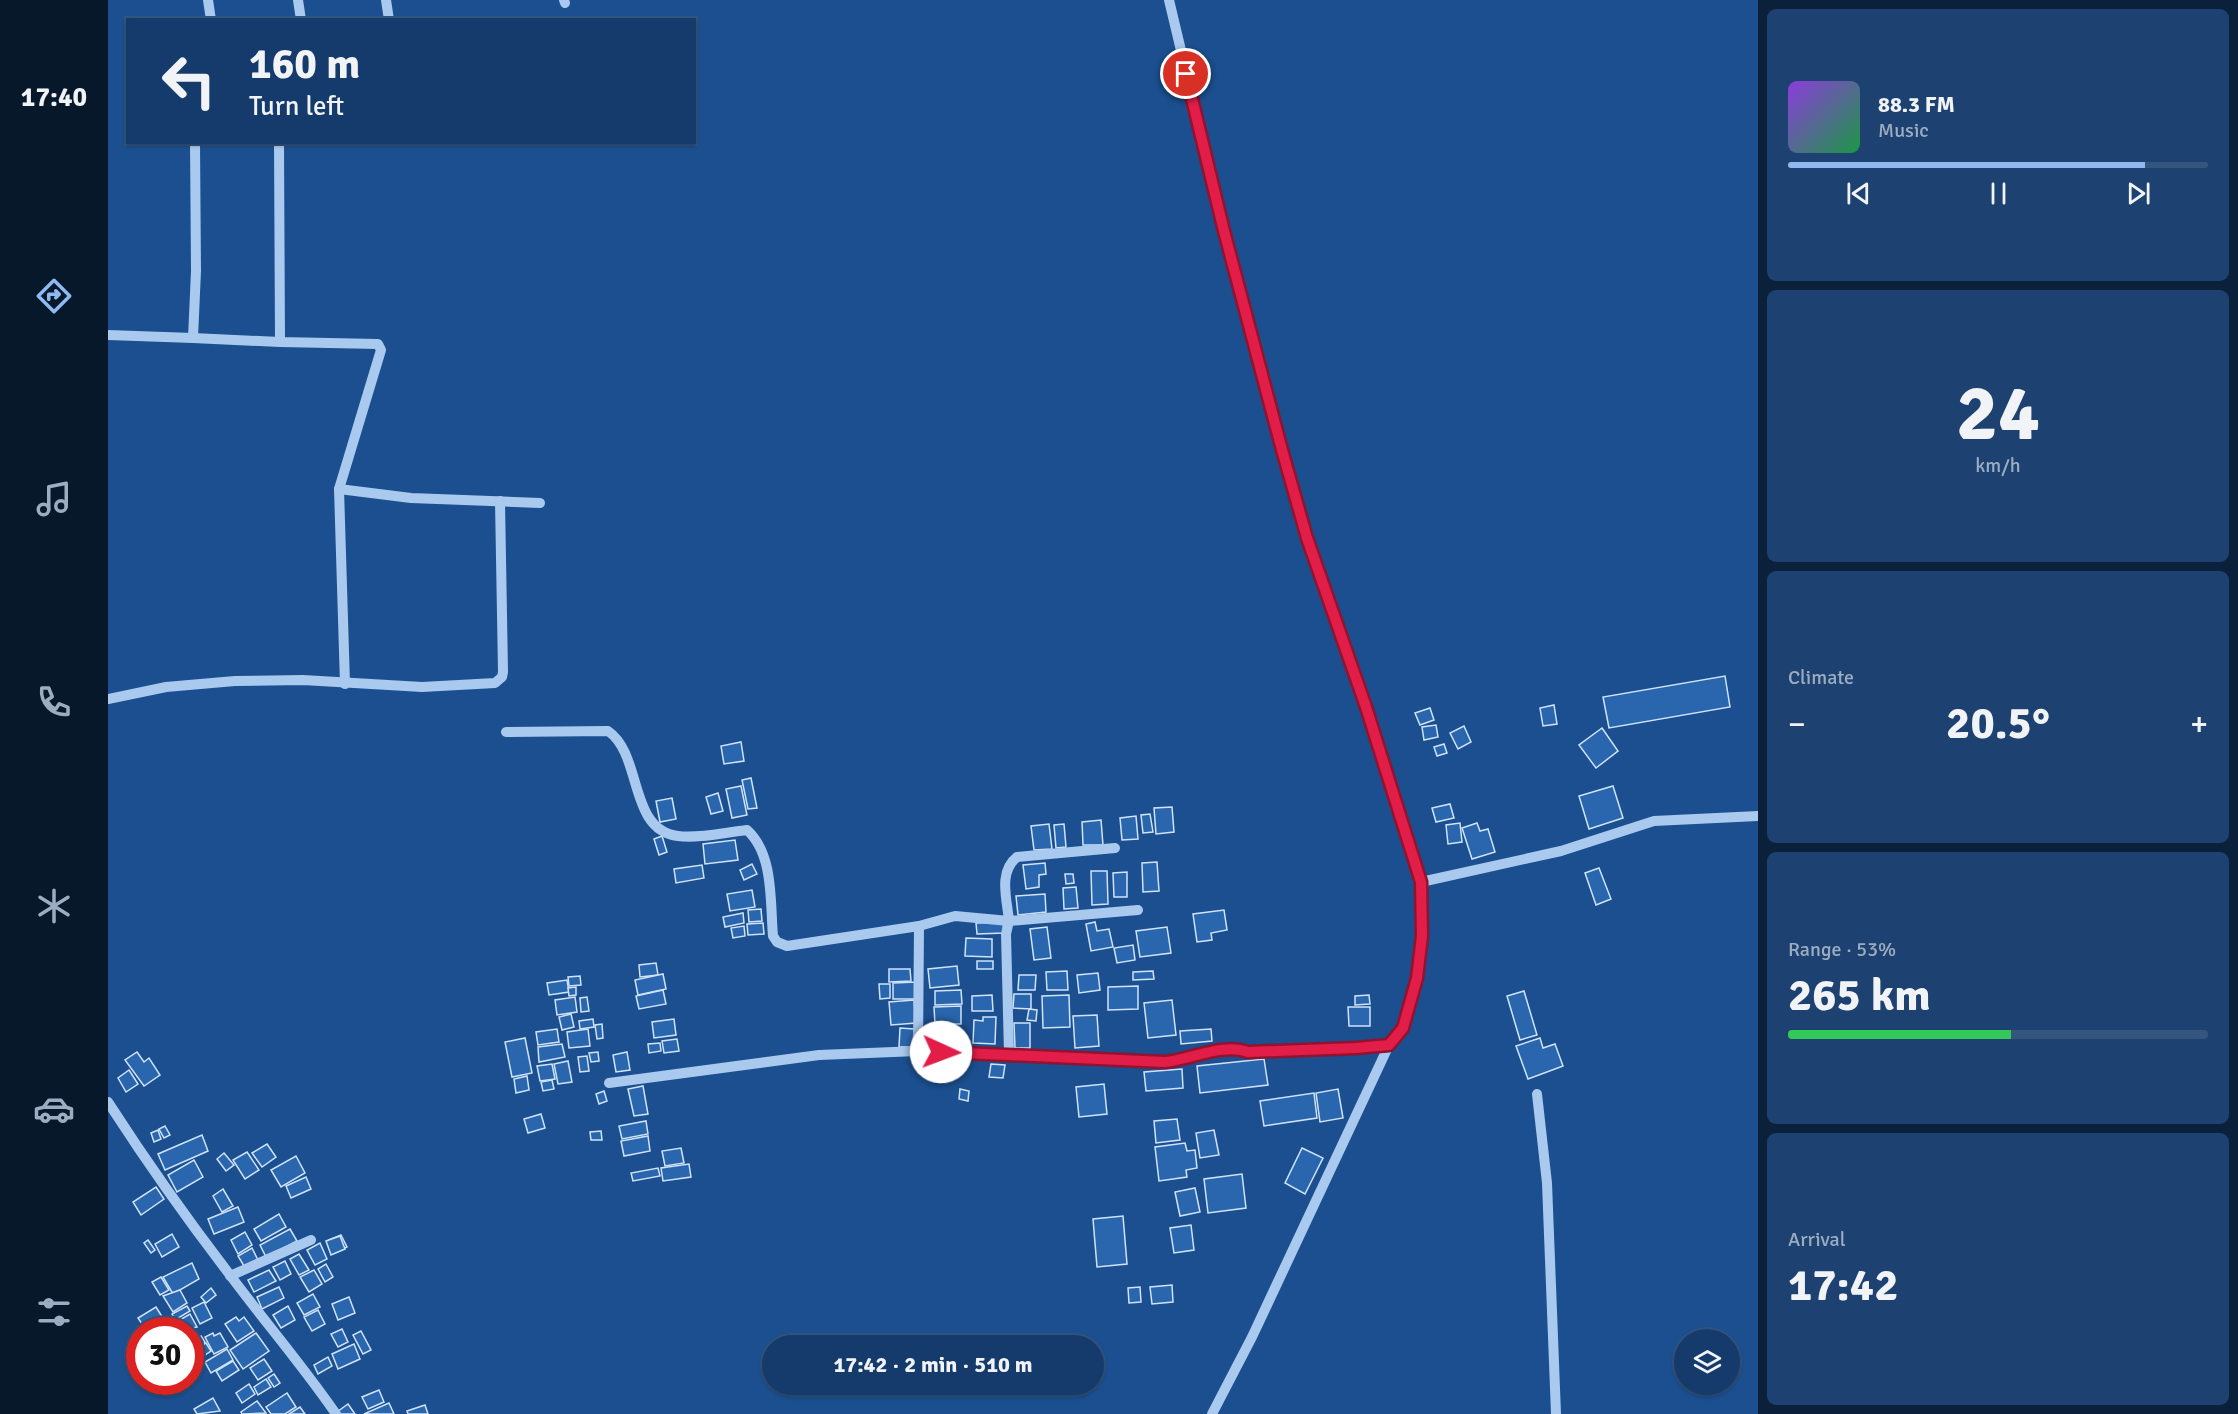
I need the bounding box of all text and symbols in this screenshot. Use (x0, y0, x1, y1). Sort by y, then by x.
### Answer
text: 160 m (249, 39, 360, 90)
icon: left (150, 42, 228, 120)
pin (1160, 48, 1211, 99)
icon: arrive (1169, 57, 1202, 90)
text: 17:40 (21, 81, 87, 114)
text: Turn left (249, 90, 344, 123)
text: 88.3 FM (1878, 91, 1955, 118)
text: Music (1878, 118, 1929, 143)
icon: previous (1842, 177, 1875, 210)
icon: pause (1982, 177, 2015, 210)
icon: next (2122, 177, 2155, 210)
icon: directions (33, 275, 75, 317)
text: 24 (1956, 366, 2040, 462)
text: km/h (1975, 453, 2021, 478)
icon: music (33, 478, 75, 520)
text: Climate (1788, 665, 1854, 690)
icon: phone (33, 681, 75, 723)
text: 20.5° (1946, 696, 2050, 751)
text: − (1788, 704, 1806, 745)
text: + (2190, 704, 2208, 745)
icon: climate (33, 885, 75, 927)
text: Range · 53% (1788, 937, 1896, 962)
text: 265 km (1788, 968, 1931, 1023)
position arrow (909, 1020, 973, 1084)
icon: car (33, 1088, 75, 1130)
text: Arrival (1788, 1227, 1846, 1252)
text: 17:42 (1788, 1258, 1898, 1313)
icon: filters (33, 1291, 75, 1333)
speed limit sign: 30 (126, 1317, 204, 1395)
map controls (1674, 1329, 1740, 1395)
button: layers (1674, 1329, 1740, 1395)
text: 17:42 · 2 min · 510 m (833, 1351, 1033, 1378)

